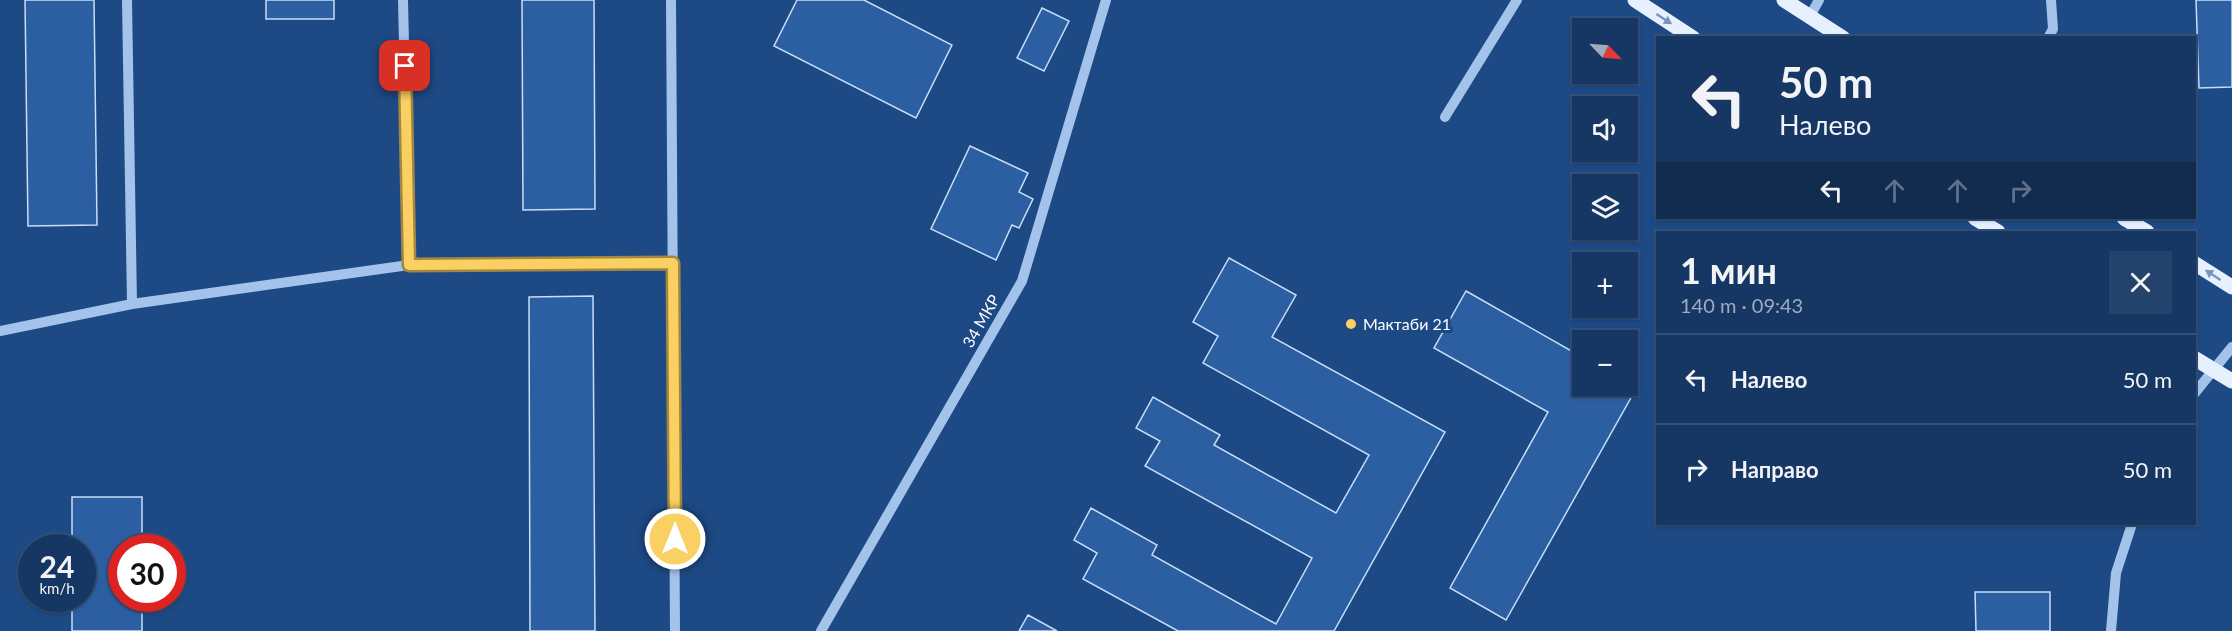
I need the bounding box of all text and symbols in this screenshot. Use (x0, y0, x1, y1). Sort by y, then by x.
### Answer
one-way arrow (1656, 13, 1672, 24)
north arrow (1572, 18, 1638, 84)
map controls (1572, 18, 1638, 396)
pin (379, 40, 430, 91)
icon: arrive (388, 49, 421, 82)
text: 50 m (1779, 57, 1873, 107)
icon: left (1680, 60, 1758, 138)
button: sound (1572, 96, 1638, 162)
text: Налево (1779, 108, 1871, 141)
button: layers (1572, 174, 1638, 240)
icon: left (1815, 174, 1848, 207)
icon: ahead (1878, 174, 1911, 207)
icon: ahead (1941, 174, 1974, 207)
icon: right (2004, 174, 2037, 207)
text: 1 мин (1680, 248, 1777, 292)
button: close (2109, 251, 2172, 314)
button: + (1572, 252, 1638, 318)
one-way arrow (2205, 269, 2221, 280)
street label: 34 МКР (958, 291, 1003, 351)
text: 140 m · 09:43 (1680, 293, 1803, 317)
place label: Мактаби 21 (1363, 314, 1451, 333)
marker: Мактаби 21 (1344, 317, 1358, 331)
button: − (1572, 330, 1638, 396)
icon: left (1680, 363, 1713, 396)
text: Налево (1731, 366, 1807, 393)
text: 50 m (2123, 366, 2172, 393)
icon: right (1680, 453, 1713, 486)
text: Направо (1731, 456, 1819, 483)
text: 50 m (2123, 456, 2172, 483)
position arrow (643, 507, 707, 571)
speed limit sign: 30 (108, 534, 186, 612)
text: 24 (40, 548, 74, 584)
text: km/h (39, 579, 75, 597)

